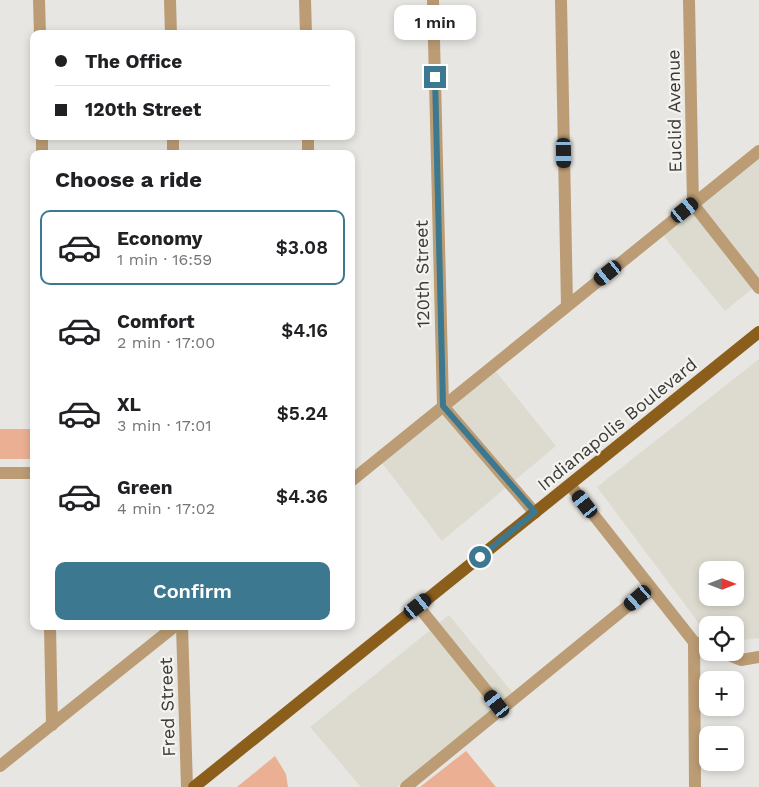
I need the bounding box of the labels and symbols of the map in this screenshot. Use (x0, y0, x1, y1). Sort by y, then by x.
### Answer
callout: 1 min (394, 5, 476, 40)
street label: Euclid Avenue (662, 49, 686, 173)
route end (424, 66, 446, 88)
car (556, 138, 571, 168)
car (668, 195, 701, 225)
street label: 120th Street (411, 220, 433, 328)
car (591, 258, 624, 288)
street label: Indianapolis Boulevard (533, 353, 701, 495)
car (569, 488, 600, 520)
route start (469, 546, 491, 568)
north arrow (699, 561, 744, 606)
car (621, 582, 654, 614)
car (401, 591, 434, 621)
street label: Fred Street (155, 657, 179, 757)
car (481, 688, 512, 720)

